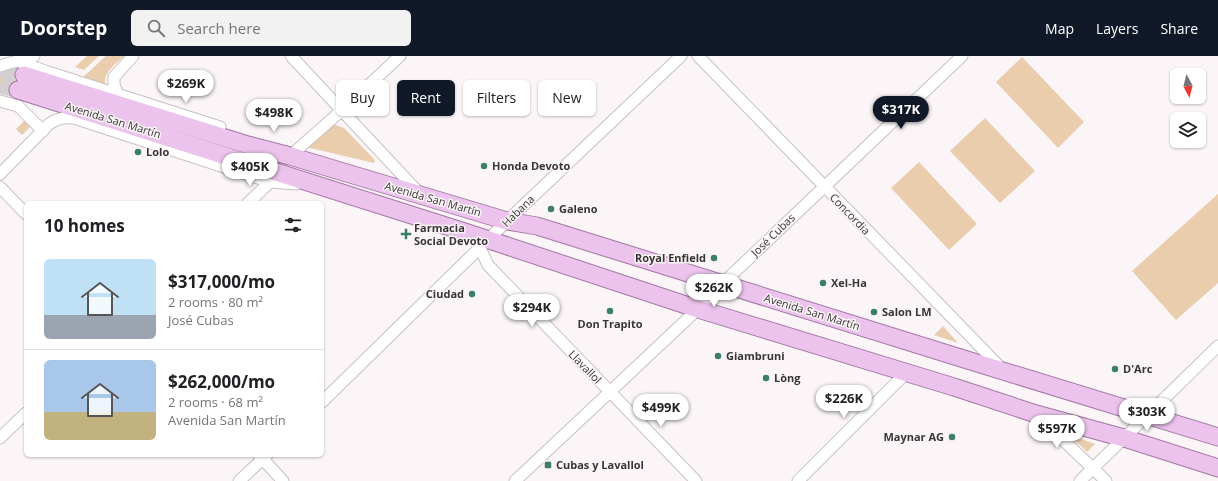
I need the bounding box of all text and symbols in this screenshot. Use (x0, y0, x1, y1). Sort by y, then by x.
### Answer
search box (131, 10, 411, 46)
text: Doorstep (20, 15, 107, 41)
icon: search (145, 17, 167, 39)
text: Search here (177, 18, 261, 38)
text: Map (1045, 19, 1074, 38)
text: Layers (1096, 19, 1138, 38)
text: Share (1160, 19, 1198, 38)
north arrow (1170, 68, 1206, 104)
map controls (1170, 68, 1206, 148)
pin: $269K (158, 70, 214, 104)
text: $269K (167, 74, 205, 92)
chip: Buy (336, 80, 389, 116)
chip: Rent (397, 80, 455, 116)
chip: Filters (463, 80, 530, 116)
chip: New (538, 80, 596, 116)
pin: $317K (873, 96, 929, 130)
street label: Avenida San Martín (63, 98, 163, 141)
pin: $498K (246, 99, 302, 133)
text: $317K (882, 100, 920, 118)
text: $498K (255, 103, 293, 121)
button: layers (1170, 112, 1206, 148)
place label: Lolo (146, 144, 169, 159)
marker: Lolo (133, 147, 143, 157)
pin: $405K (222, 153, 278, 187)
text: $405K (231, 157, 269, 175)
place label: Honda Devoto (492, 158, 570, 173)
marker: Honda Devoto (479, 161, 489, 171)
street label: Avenida San Martín (383, 178, 483, 219)
street label: Concordia (827, 190, 874, 238)
street label: Habana (498, 191, 537, 230)
place label: Galeno (559, 201, 598, 216)
marker: Galeno (546, 204, 556, 214)
street label: José Cubas (747, 210, 798, 260)
text: 10 homes (44, 214, 125, 237)
icon: filters (282, 214, 304, 236)
place label: Farmacia Social Devoto (414, 220, 488, 248)
marker: Farmacia Social Devoto (401, 229, 411, 239)
place label: Royal Enfield (635, 250, 706, 265)
marker: Royal Enfield (709, 253, 719, 263)
text: $317,000/mo (168, 270, 275, 293)
pin: $262K (686, 274, 742, 308)
icon: home (76, 275, 124, 323)
place label: Xel-Ha (831, 275, 867, 290)
text: $262K (695, 278, 733, 296)
marker: Xel-Ha (818, 278, 828, 288)
place label: Ciudad (426, 286, 464, 301)
marker: Ciudad (467, 289, 477, 299)
street label: Avenida San Martín (762, 290, 862, 333)
text: 2 rooms · 80 m² (168, 293, 263, 311)
pin: $294K (504, 294, 560, 328)
text: $294K (513, 298, 551, 316)
place label: Salon LM (882, 304, 932, 319)
marker: Don Trapito (605, 306, 615, 316)
marker: Salon LM (869, 307, 879, 317)
text: José Cubas (168, 311, 234, 329)
place label: Don Trapito (578, 316, 643, 331)
street label: Llavallol (566, 347, 605, 387)
place label: Giambruni (726, 348, 785, 363)
marker: Giambruni (713, 351, 723, 361)
place label: D'Arc (1123, 361, 1153, 376)
marker: D'Arc (1110, 364, 1120, 374)
text: $262,000/mo (168, 370, 275, 393)
place label: Lòng (774, 370, 801, 385)
marker: Lòng (761, 373, 771, 383)
icon: home (76, 376, 124, 424)
pin: $226K (816, 385, 872, 419)
text: $226K (825, 389, 863, 407)
text: 2 rooms · 68 m² (168, 393, 263, 411)
pin: $499K (633, 394, 689, 428)
text: $499K (642, 398, 680, 416)
pin: $303K (1119, 398, 1175, 432)
text: $303K (1128, 402, 1166, 420)
text: Avenida San Martín (168, 411, 286, 429)
pin: $597K (1029, 415, 1085, 449)
text: $597K (1038, 419, 1076, 437)
place label: Maynar AG (883, 429, 944, 444)
marker: Maynar AG (947, 432, 957, 442)
place label: Cubas y Lavallol (556, 457, 644, 472)
marker: Cubas y Lavallol (543, 460, 553, 470)

